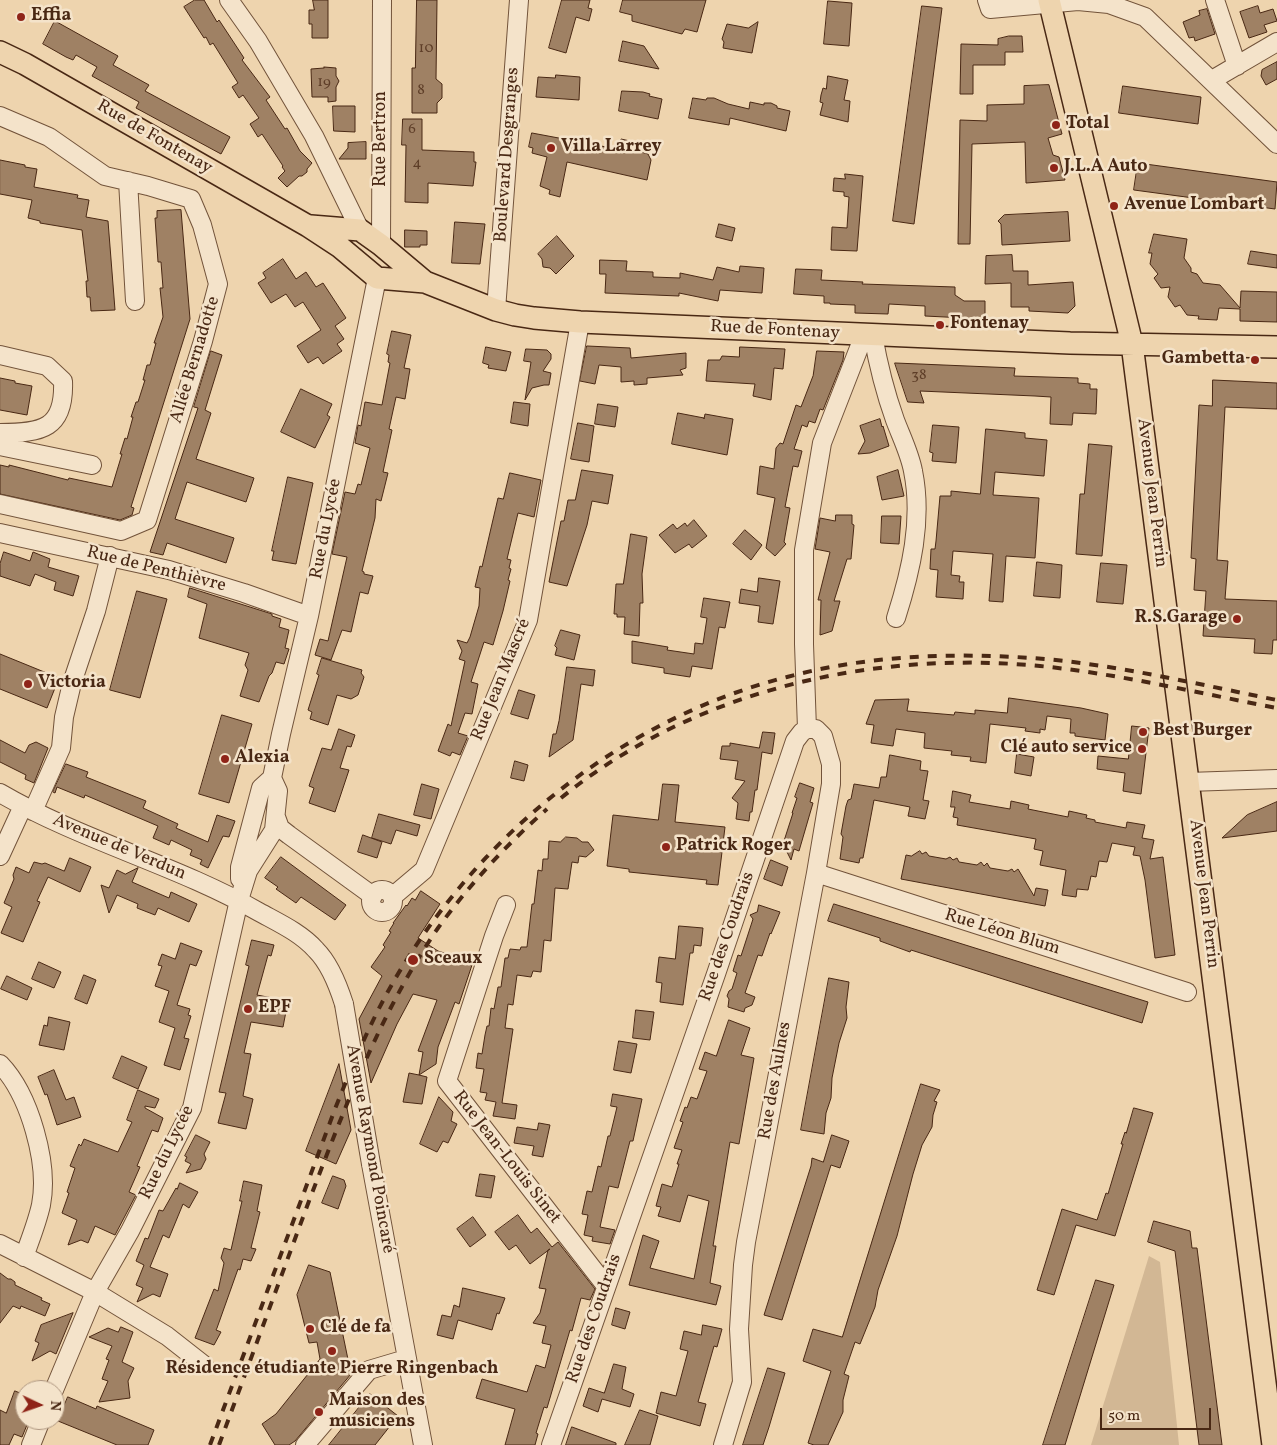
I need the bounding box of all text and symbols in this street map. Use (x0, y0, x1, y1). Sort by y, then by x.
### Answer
place label: Effia (31, 6, 71, 28)
marker: Effia (15, 11, 27, 23)
house number: 10 (419, 40, 433, 58)
street label: Boulevard Desgranges (491, 67, 525, 243)
house number: 19 (317, 74, 331, 92)
house number: 8 (417, 82, 425, 100)
street label: Rue Bertron (371, 91, 393, 187)
street label: Rue de Fontenay (92, 96, 216, 180)
place label: Total (1066, 114, 1109, 136)
marker: Total (1050, 119, 1062, 131)
house number: 6 (408, 121, 416, 139)
place label: Villa Larrey (561, 137, 662, 159)
marker: Villa Larrey (545, 142, 557, 154)
house number: 4 (413, 155, 421, 173)
place label: J.L.A Auto (1064, 157, 1147, 179)
marker: J.L.A Auto (1048, 162, 1060, 174)
place label: Avenue Lombart (1124, 195, 1264, 217)
marker: Avenue Lombart (1108, 200, 1120, 212)
street label: Allée Bernadotte (166, 294, 226, 426)
place label: Fontenay (950, 314, 1029, 336)
street label: Rue de Fontenay (710, 317, 840, 345)
marker: Fontenay (934, 319, 946, 331)
place label: Gambetta (1162, 349, 1245, 371)
marker: Gambetta (1249, 354, 1261, 366)
house number: 38 (911, 367, 927, 385)
street label: Avenue Jean Perrin (1131, 417, 1171, 569)
street label: Rue du Lycée (307, 477, 347, 581)
street label: Rue de Penthièvre (84, 542, 228, 598)
place label: R.S.Garage (1134, 608, 1227, 630)
marker: R.S.Garage (1231, 613, 1243, 625)
street label: Rue Jean Mascré (468, 616, 536, 744)
place label: Victoria (38, 673, 106, 695)
marker: Victoria (22, 678, 34, 690)
place label: Best Burger (1153, 721, 1252, 743)
marker: Best Burger (1137, 726, 1149, 738)
place label: Clé auto service (1000, 738, 1132, 760)
marker: Clé auto service (1136, 743, 1148, 755)
place label: Alexia (235, 748, 289, 770)
marker: Alexia (219, 753, 231, 765)
street label: Avenue de Verdun (49, 810, 189, 886)
street label: Avenue Jean Perrin (1183, 818, 1223, 970)
place label: Patrick Roger (676, 836, 791, 858)
marker: Patrick Roger (660, 841, 672, 853)
street label: Rue des Coudrais (696, 869, 760, 1005)
street label: Rue Léon Blum (942, 905, 1062, 961)
place label: Sceaux (424, 949, 483, 971)
marker: Sceaux (406, 953, 420, 967)
place label: EPF (258, 998, 291, 1020)
marker: EPF (242, 1003, 254, 1015)
street label: Rue des Aulnes (755, 1020, 797, 1142)
street label: Avenue Raymond Poincaré (340, 1043, 398, 1255)
street label: Rue Jean-Louis Sinet (447, 1087, 565, 1229)
street label: Rue du Lycée (136, 1102, 200, 1204)
street label: Rue des Coudrais (563, 1251, 627, 1387)
place label: Clé de fa (320, 1318, 391, 1340)
marker: Clé de fa (304, 1323, 316, 1335)
marker: Résidence étudiante Pierre Ringenbach (326, 1345, 338, 1357)
place label: Résidence étudiante Pierre Ringenbach (166, 1359, 498, 1381)
north arrow (15, 1380, 65, 1430)
place label: Maison des musiciens (329, 1391, 425, 1434)
scale bar (1102, 1398, 1213, 1430)
text: N (45, 1400, 64, 1411)
marker: Maison des musiciens (313, 1406, 325, 1418)
text: 50 m (1108, 1406, 1140, 1427)

